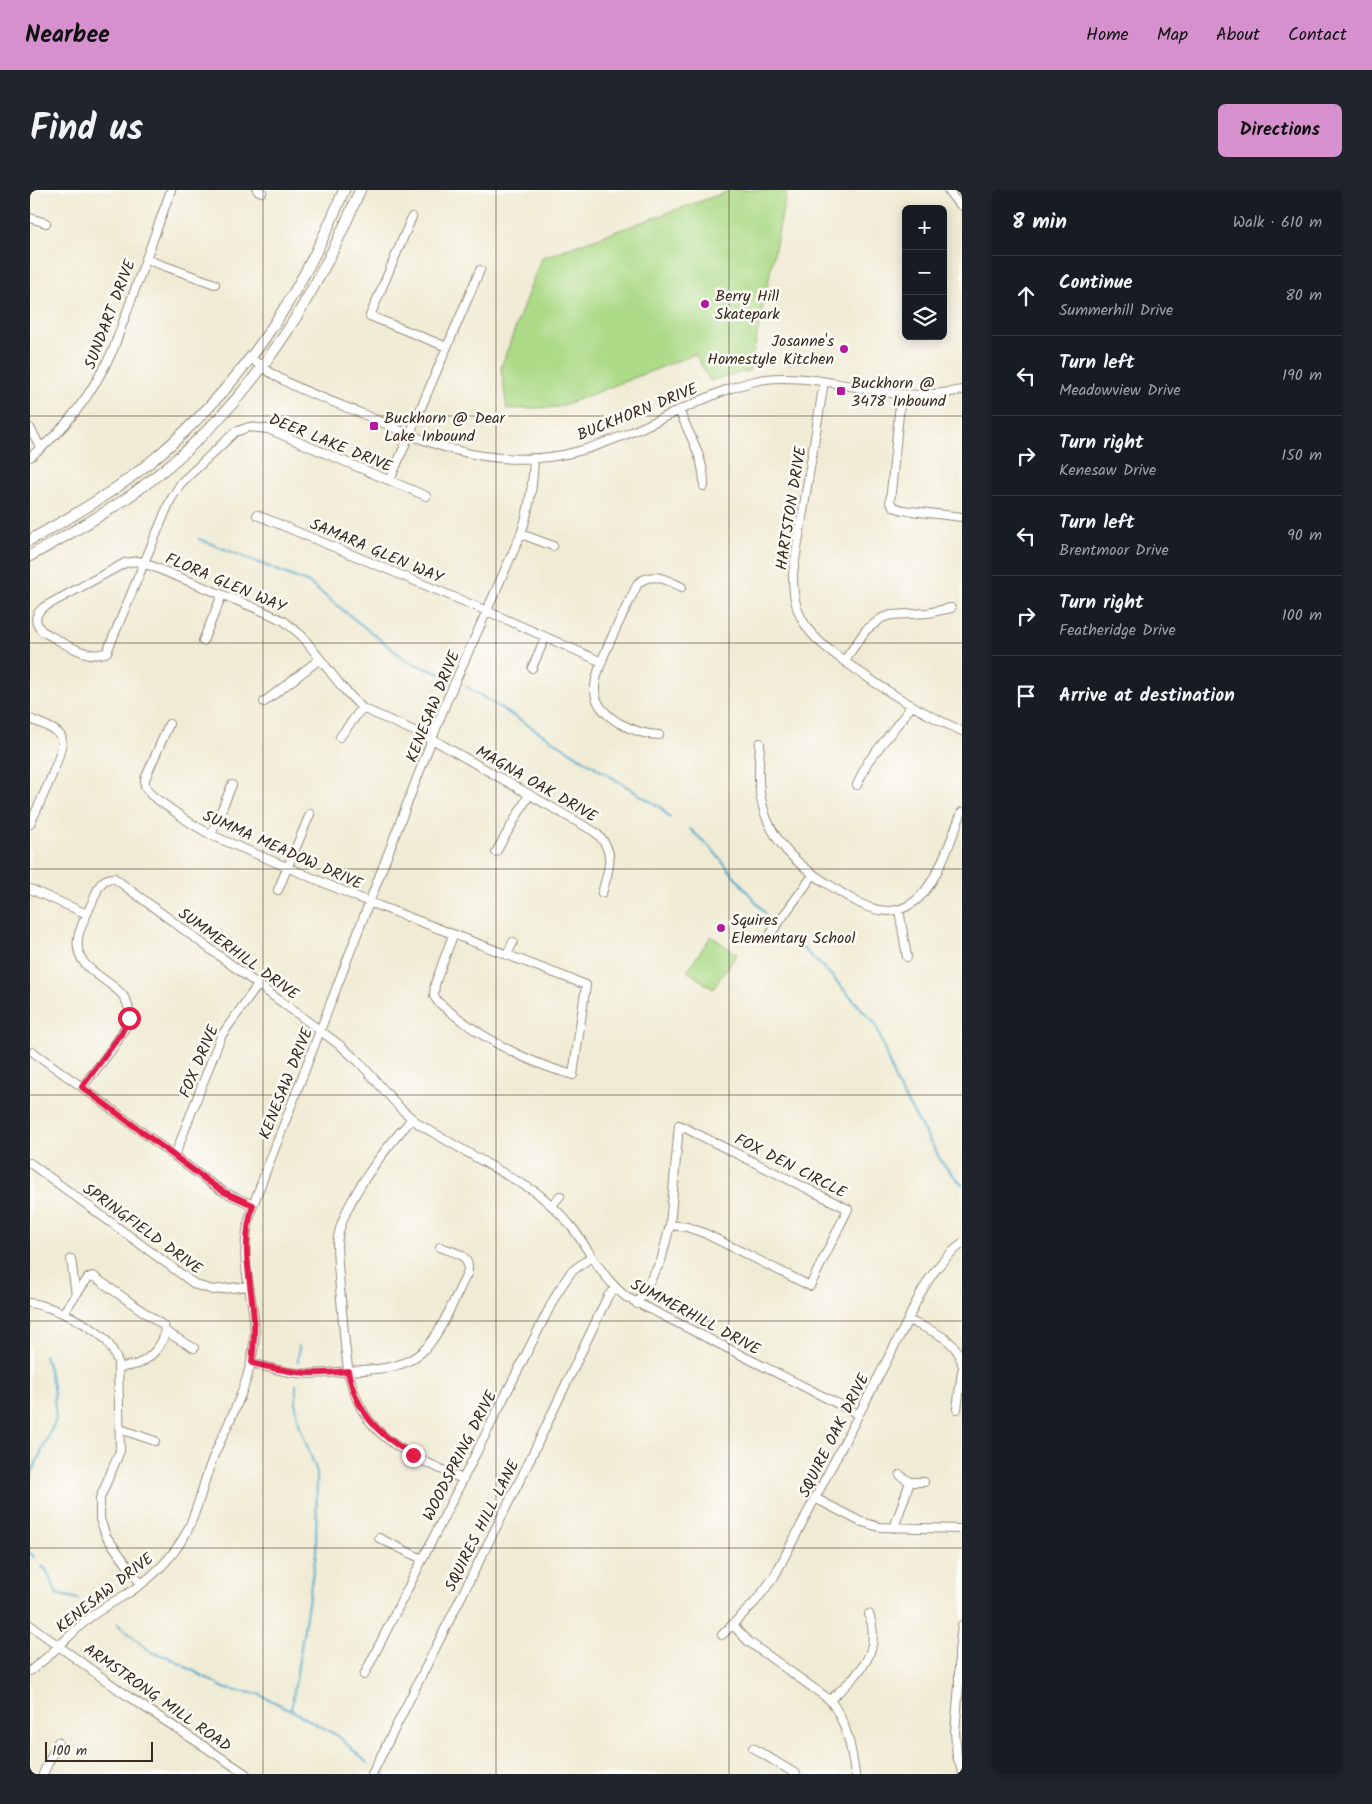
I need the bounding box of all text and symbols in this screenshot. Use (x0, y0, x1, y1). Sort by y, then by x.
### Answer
text: Nearbee (25, 16, 110, 55)
text: Home (1086, 21, 1129, 50)
text: Map (1157, 21, 1188, 50)
text: About (1216, 21, 1260, 50)
text: Contact (1288, 21, 1347, 50)
text: Find us (30, 102, 143, 158)
button: Directions (1218, 104, 1342, 157)
map controls (902, 205, 947, 340)
button: + (902, 205, 947, 250)
text: 8 min (1012, 206, 1067, 239)
text: Walk · 610 m (1233, 210, 1322, 235)
button: − (902, 250, 947, 295)
street label: SUNDART DRIVE (78, 255, 143, 373)
text: Continue (1059, 268, 1132, 298)
icon: ahead (1012, 282, 1040, 310)
text: 80 m (1285, 283, 1322, 308)
place label: Berry Hill Skatepark (715, 284, 780, 327)
button: layers (902, 295, 947, 340)
marker: Berry Hill Skatepark (699, 298, 711, 310)
text: Summerhill Drive (1059, 298, 1173, 323)
place label: Josanne's Homestyle Kitchen (707, 329, 834, 372)
marker: Josanne's Homestyle Kitchen (838, 343, 850, 355)
text: Turn left (1059, 348, 1134, 378)
icon: left (1012, 362, 1040, 390)
text: 190 m (1282, 363, 1322, 388)
place label: Buckhorn @ 3478 Inbound (851, 371, 947, 414)
street label: BUCKHORN DRIVE (573, 377, 702, 448)
text: Meadowview Drive (1059, 378, 1181, 403)
marker: Buckhorn @ 3478 Inbound (835, 385, 847, 397)
place label: Buckhorn @ Dear Lake Inbound (384, 406, 506, 449)
street label: DEER LAKE DRIVE (265, 407, 396, 480)
marker: Buckhorn @ Dear Lake Inbound (368, 420, 380, 432)
text: Turn right (1059, 428, 1144, 458)
icon: right (1012, 442, 1040, 470)
text: 150 m (1281, 443, 1322, 468)
street label: HARTSTON DRIVE (769, 444, 814, 572)
text: Kenesaw Drive (1059, 458, 1156, 483)
text: Turn left (1059, 508, 1134, 538)
street label: SAMARA GLEN WAY (306, 512, 448, 591)
icon: left (1012, 522, 1040, 550)
text: 90 m (1287, 523, 1322, 548)
text: Brentmoor Drive (1059, 538, 1169, 563)
street label: FLORA GLEN WAY (161, 547, 290, 620)
text: Turn right (1059, 588, 1144, 618)
icon: right (1012, 602, 1040, 630)
text: 100 m (1282, 603, 1322, 628)
text: Featheridge Drive (1059, 618, 1176, 643)
street label: KENESAW DRIVE (400, 646, 467, 766)
text: Arrive at destination (1059, 681, 1235, 711)
icon: arrive (1012, 682, 1040, 710)
street label: MAGNA OAK DRIVE (471, 739, 602, 830)
street label: SUMMA MEADOW DRIVE (198, 804, 367, 897)
street label: SUMMERHILL DRIVE (172, 902, 304, 1007)
place label: Squires Elementary School (731, 908, 856, 951)
marker: Squires Elementary School (715, 922, 727, 934)
route start (118, 1007, 141, 1030)
street label: FOX DRIVE (173, 1021, 226, 1102)
street label: KENESAW DRIVE (253, 1023, 320, 1143)
street label: FOX DEN CIRCLE (730, 1127, 851, 1206)
street label: SPRINGFIELD DRIVE (77, 1177, 208, 1282)
street label: SUMMERHILL DRIVE (626, 1272, 765, 1362)
street label: SQUIRE OAK DRIVE (792, 1369, 877, 1502)
street label: WOODSPRING DRIVE (417, 1386, 504, 1525)
route end (402, 1444, 425, 1467)
street label: SQUIRES HILL LANE (438, 1455, 527, 1596)
street label: KENESAW DRIVE (50, 1546, 160, 1640)
street label: ARMSTRONG MILL ROAD (78, 1638, 236, 1759)
scale bar (45, 1739, 152, 1762)
text: 100 m (52, 1740, 87, 1762)

